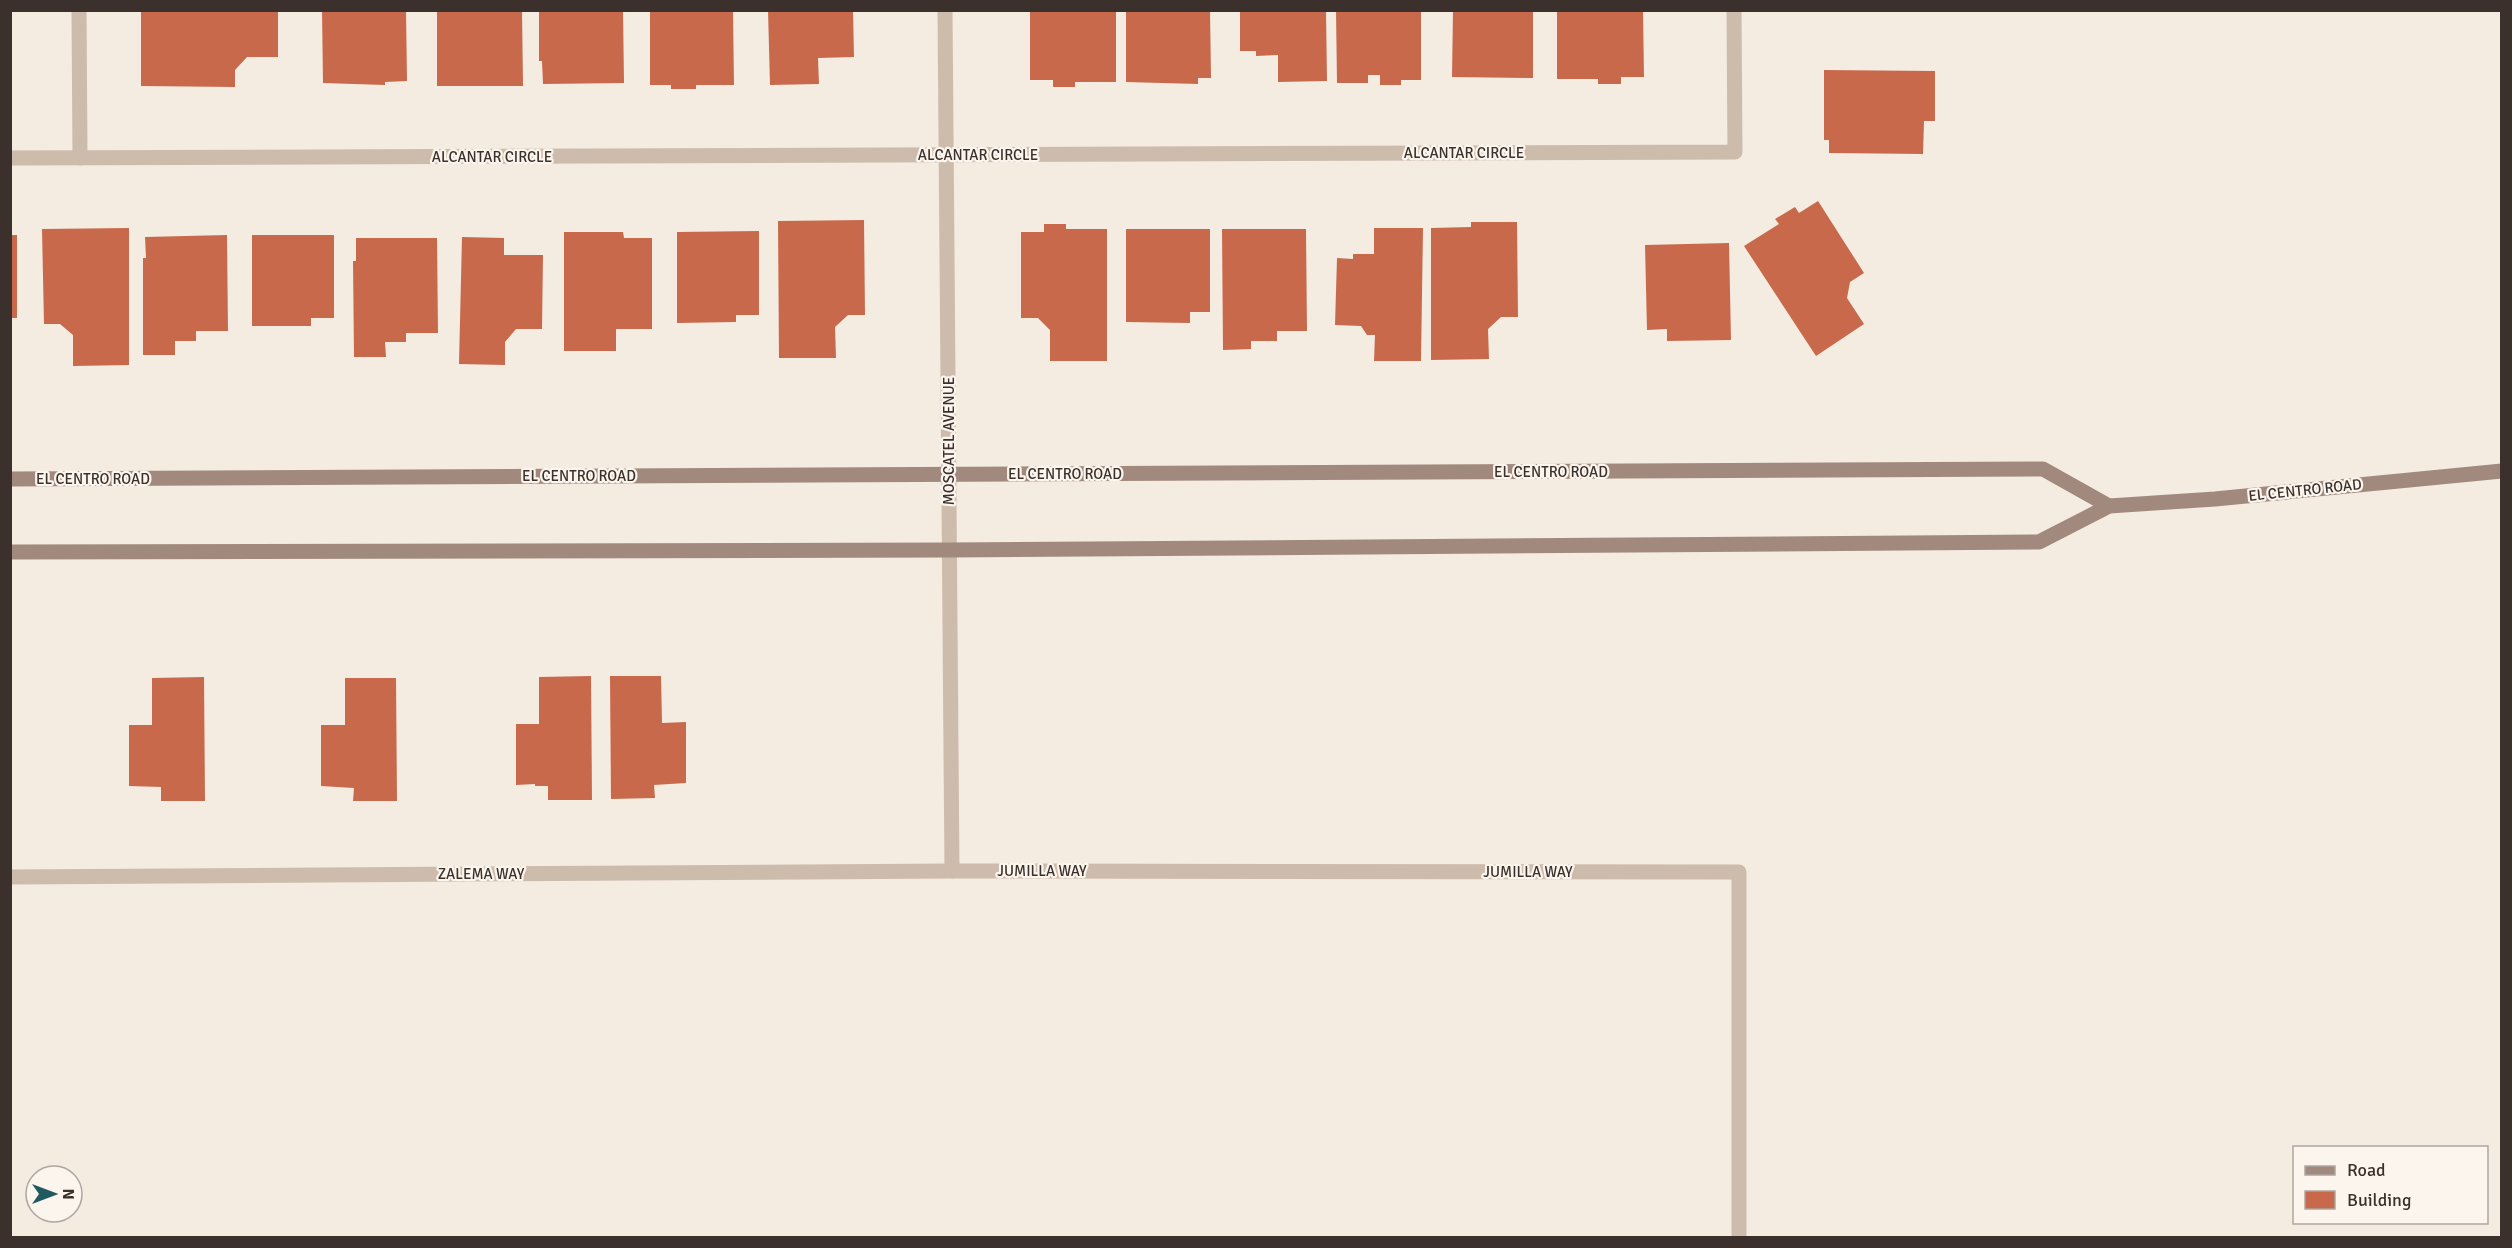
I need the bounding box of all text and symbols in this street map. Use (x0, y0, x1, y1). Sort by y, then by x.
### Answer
street label: ALCANTAR CIRCLE (1404, 144, 1524, 162)
street label: ALCANTAR CIRCLE (918, 146, 1038, 164)
street label: ALCANTAR CIRCLE (432, 148, 552, 166)
street label: MOSCATEL AVENUE (940, 377, 958, 505)
street label: EL CENTRO ROAD (1494, 463, 1608, 481)
street label: EL CENTRO ROAD (1008, 465, 1122, 483)
street label: EL CENTRO ROAD (522, 467, 636, 485)
street label: EL CENTRO ROAD (36, 470, 150, 488)
street label: EL CENTRO ROAD (2247, 475, 2363, 505)
street label: JUMILLA WAY (997, 862, 1087, 880)
street label: JUMILLA WAY (1483, 863, 1573, 881)
street label: ZALEMA WAY (438, 865, 525, 883)
legend (2293, 1146, 2488, 1224)
text: Road (2347, 1159, 2386, 1181)
north arrow (24, 1164, 84, 1224)
text: N (58, 1188, 78, 1200)
text: Building (2347, 1189, 2411, 1211)

